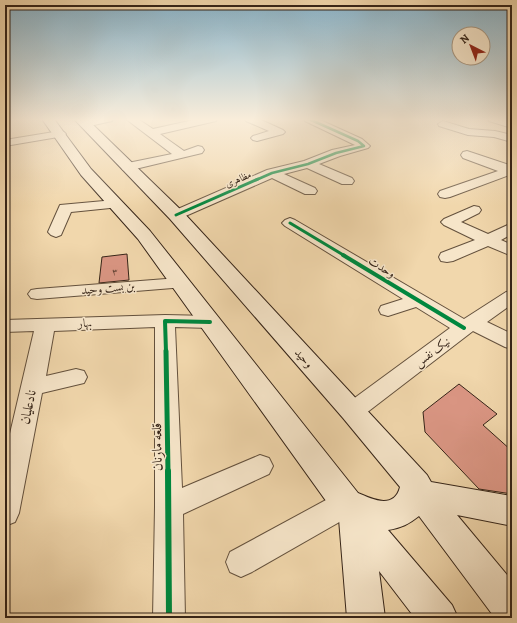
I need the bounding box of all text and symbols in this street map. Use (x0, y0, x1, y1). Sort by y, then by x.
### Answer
north arrow (451, 26, 491, 66)
text: N (457, 31, 473, 47)
street label: مظاهری (223, 168, 253, 190)
street label: وحدت (366, 253, 399, 281)
house number: ۳ (112, 265, 118, 278)
street label: بن بست وحید (80, 278, 136, 298)
street label: بهار (77, 315, 92, 331)
street label: نیک نفس (411, 333, 454, 372)
street label: وحید (291, 345, 317, 371)
street label: نادعلیان (15, 388, 41, 426)
street label: قلعه مارنان (147, 423, 167, 471)

